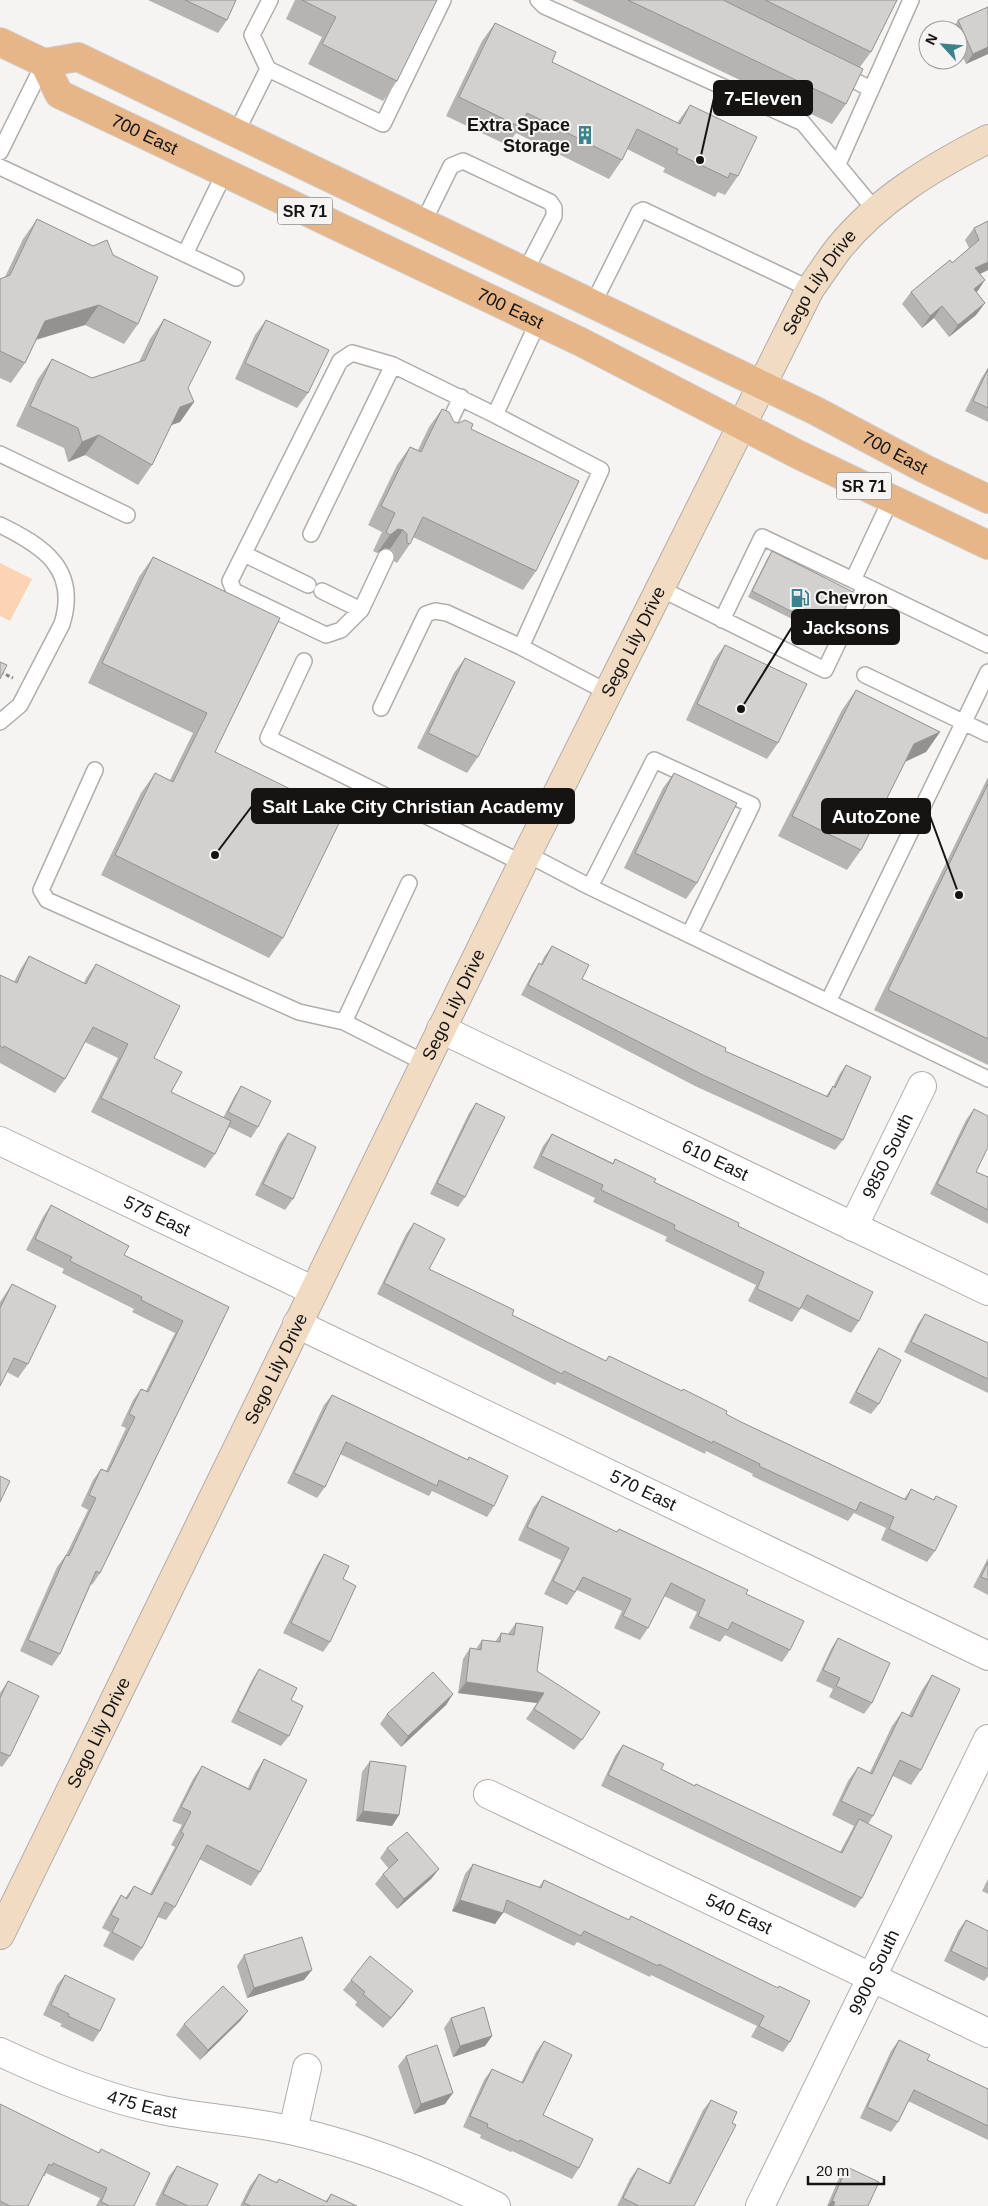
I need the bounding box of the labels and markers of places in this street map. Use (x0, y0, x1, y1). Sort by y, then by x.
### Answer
callout: 7-Eleven (714, 81, 812, 115)
place label: Extra Space Storage (467, 115, 570, 156)
building icon: Extra Space Storage (574, 124, 596, 146)
fuel station icon: Chevron (789, 587, 811, 609)
place label: Chevron (815, 588, 888, 608)
callout: Jacksons (792, 610, 899, 644)
callout: Salt Lake City Christian Academy (252, 789, 574, 823)
callout: AutoZone (822, 799, 930, 833)

